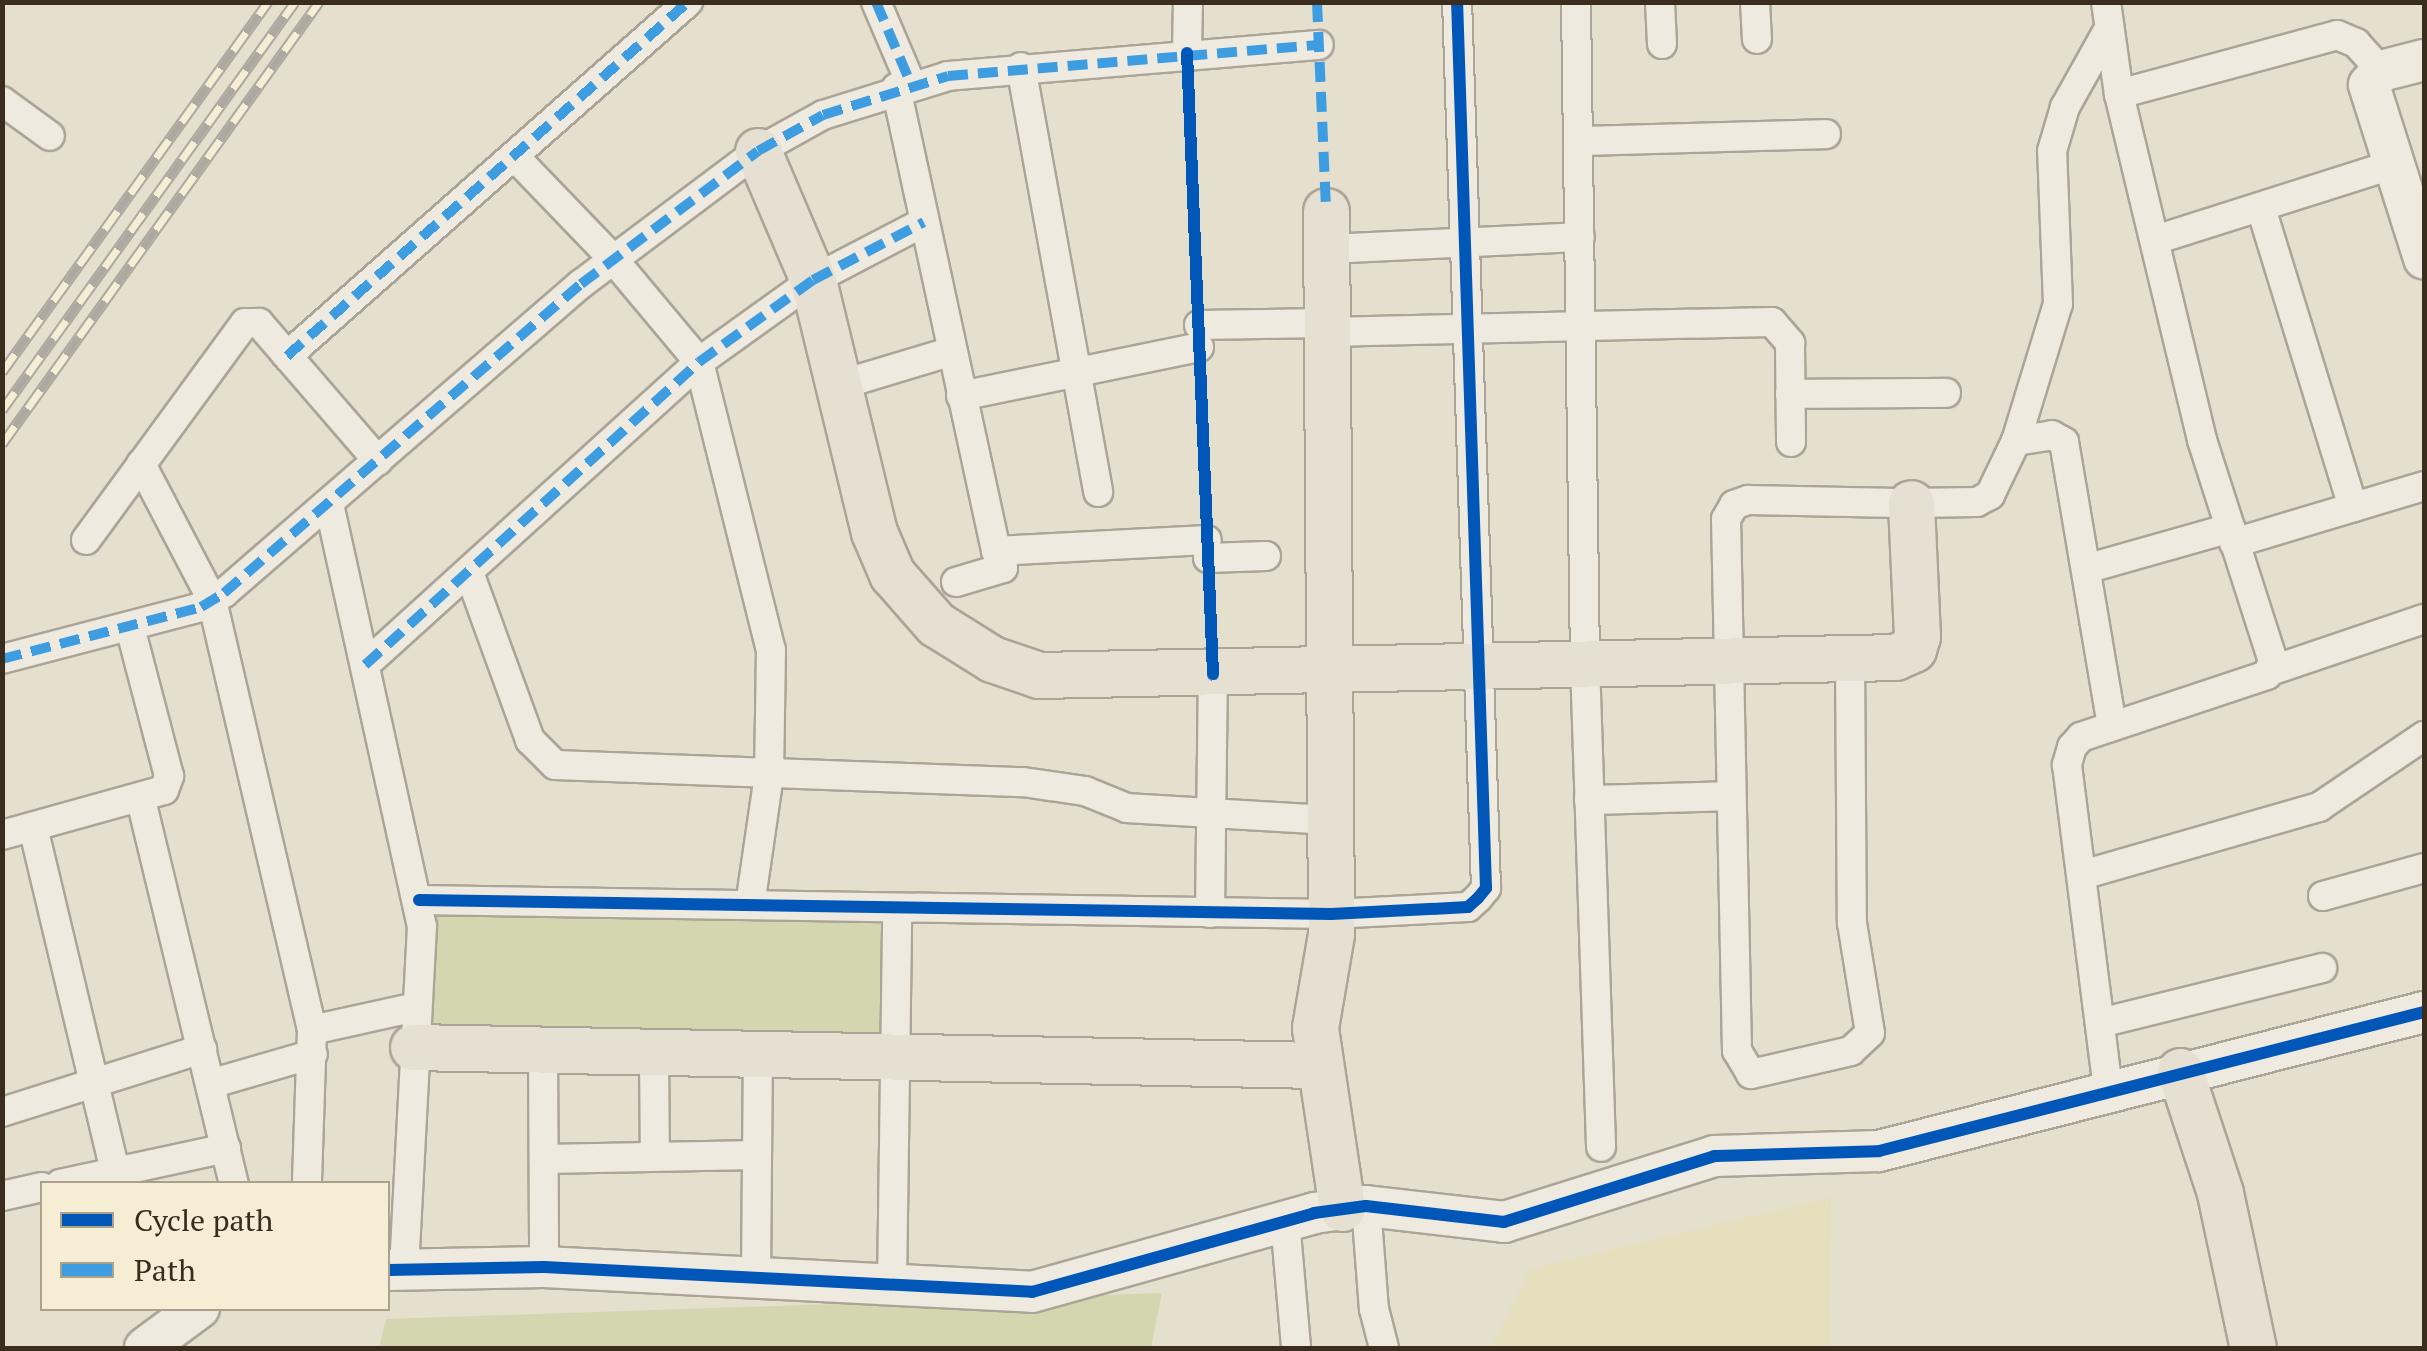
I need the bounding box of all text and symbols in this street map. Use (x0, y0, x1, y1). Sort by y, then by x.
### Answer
legend (40, 1181, 390, 1311)
text: Cycle path (134, 1200, 273, 1240)
text: Path (134, 1250, 196, 1290)

